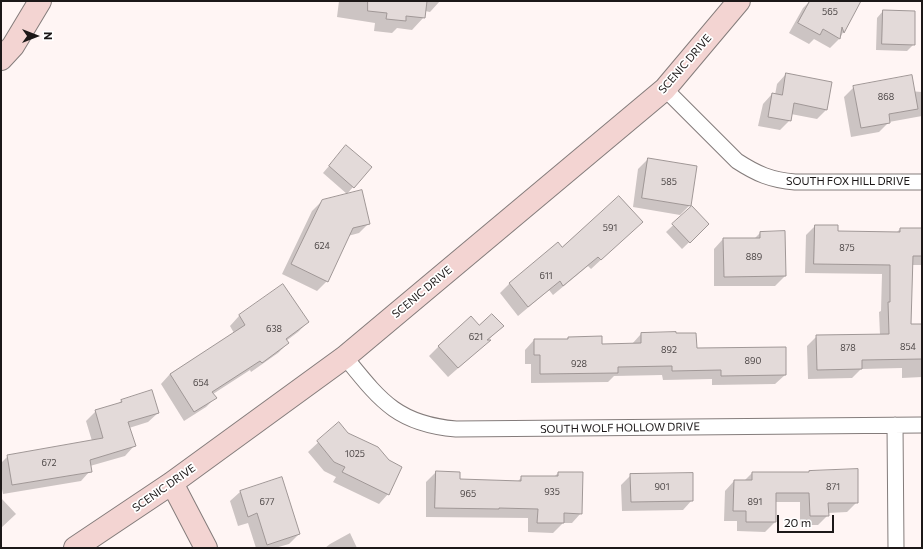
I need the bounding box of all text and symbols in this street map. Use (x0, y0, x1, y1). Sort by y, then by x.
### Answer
house number: 565 (822, 7, 838, 17)
north arrow (16, 16, 56, 56)
text: N (42, 32, 55, 40)
street label: SCENIC DRIVE (656, 32, 714, 96)
house number: 868 (878, 92, 894, 102)
street label: SOUTH FOX HILL DRIVE (786, 174, 910, 188)
house number: 585 (661, 177, 677, 187)
house number: 591 (603, 223, 617, 233)
house number: 624 (314, 241, 330, 251)
house number: 875 (839, 243, 855, 253)
house number: 889 (746, 252, 762, 262)
street label: SCENIC DRIVE (389, 263, 455, 321)
house number: 611 (539, 271, 553, 281)
house number: 638 (266, 324, 282, 334)
house number: 621 (469, 332, 483, 342)
house number: 854 (900, 342, 916, 352)
house number: 878 (840, 343, 856, 353)
house number: 892 (661, 345, 677, 355)
house number: 890 (745, 356, 761, 366)
house number: 928 (571, 359, 587, 369)
house number: 654 (193, 378, 209, 388)
street label: SOUTH WOLF HOLLOW DRIVE (540, 420, 700, 436)
house number: 1025 (345, 449, 365, 459)
house number: 672 (41, 458, 57, 468)
street label: SCENIC DRIVE (130, 461, 198, 515)
house number: 901 (654, 482, 670, 492)
house number: 871 (826, 482, 840, 492)
house number: 935 (544, 487, 560, 497)
house number: 965 (460, 489, 476, 499)
house number: 677 (260, 497, 274, 507)
house number: 891 (748, 497, 762, 507)
scale bar (779, 507, 836, 533)
text: 20 m (784, 515, 811, 529)

